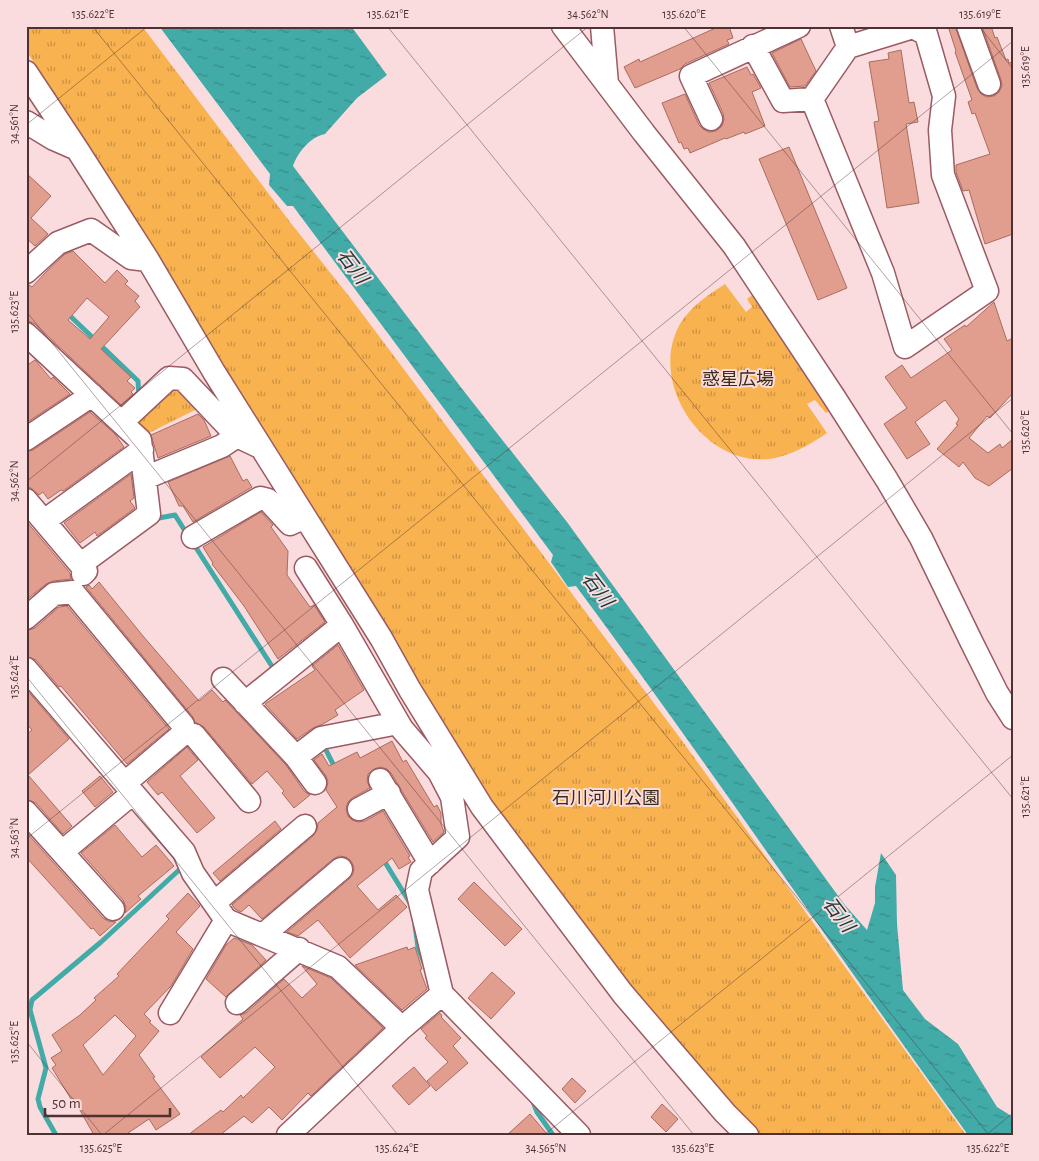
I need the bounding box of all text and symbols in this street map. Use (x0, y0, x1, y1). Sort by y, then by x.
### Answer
text: 135.622°E (72, 8, 115, 20)
text: 135.621°E (367, 8, 409, 20)
text: 34.562°N (567, 8, 609, 20)
text: 135.620°E (662, 8, 706, 20)
text: 135.619°E (959, 8, 1001, 20)
text: 135.619°E (1019, 46, 1031, 88)
text: 34.561°N (8, 104, 20, 144)
water label: 石川 (333, 246, 372, 289)
text: 135.623°E (8, 291, 20, 333)
park label: 惑星広場 (702, 370, 774, 389)
text: 135.620°E (1019, 410, 1031, 454)
text: 34.562°N (8, 460, 20, 502)
water label: 石川 (578, 569, 617, 612)
text: 135.624°E (8, 655, 20, 699)
text: 135.621°E (1019, 776, 1031, 818)
park label: 石川河川公園 (552, 789, 660, 808)
text: 34.563°N (8, 818, 20, 858)
water label: 石川 (819, 894, 858, 937)
text: 135.625°E (8, 1021, 20, 1063)
scale bar (45, 1086, 170, 1118)
text: 50 m (52, 1096, 81, 1111)
text: 135.625°E (80, 1142, 122, 1154)
text: 135.624°E (375, 1142, 419, 1154)
text: 34.565°N (526, 1142, 566, 1154)
text: 135.623°E (672, 1142, 714, 1154)
text: 135.622°E (967, 1142, 1010, 1154)

